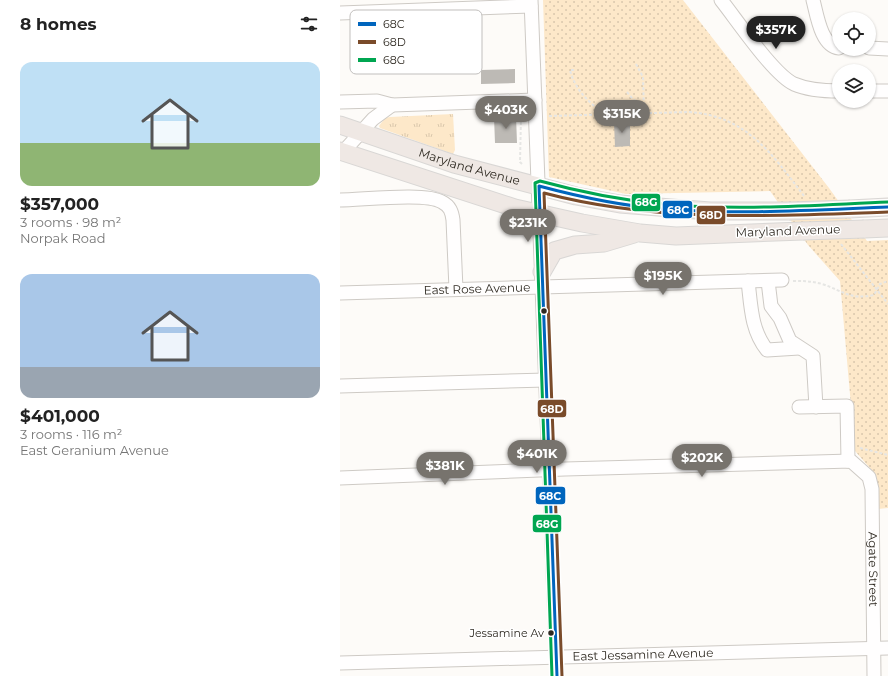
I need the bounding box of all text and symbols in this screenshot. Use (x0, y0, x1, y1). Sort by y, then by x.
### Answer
legend (350, 10, 482, 74)
map controls (832, 12, 876, 108)
button: locate (832, 12, 876, 56)
icon: filters (298, 13, 320, 35)
text: 8 homes (20, 14, 97, 34)
pin: $357K (748, 16, 804, 50)
text: 68C (383, 17, 405, 31)
text: $357K (755, 21, 797, 37)
text: 68D (383, 35, 406, 49)
text: 68G (383, 53, 405, 67)
button: layers (832, 64, 876, 108)
icon: home (134, 88, 206, 160)
pin: $403K (478, 96, 534, 130)
pin: $315K (594, 100, 650, 134)
text: $403K (484, 101, 528, 117)
text: $315K (603, 105, 641, 121)
street label: Maryland Avenue (417, 144, 522, 188)
line badge: 68G (631, 193, 661, 212)
text: $357,000 (20, 194, 99, 214)
text: 68G (635, 195, 657, 209)
line badge: 68C (662, 200, 693, 219)
text: 68C (667, 203, 689, 217)
line badge: 68D (696, 205, 726, 225)
text: 68D (699, 208, 723, 222)
pin: $231K (500, 209, 556, 243)
text: 3 rooms · 98 m² (20, 214, 121, 230)
text: $231K (509, 214, 547, 230)
street label: Maryland Avenue (735, 221, 841, 240)
text: Norpak Road (20, 230, 105, 246)
pin: $195K (635, 262, 691, 296)
text: $195K (644, 267, 682, 283)
street label: East Rose Avenue (423, 279, 530, 298)
icon: home (134, 300, 206, 372)
unlabelled marker (539, 306, 549, 316)
line badge: 68D (537, 399, 567, 418)
text: 68D (540, 402, 564, 416)
text: $401,000 (20, 406, 100, 426)
text: 3 rooms · 116 m² (20, 426, 122, 442)
pin: $401K (509, 440, 565, 474)
text: East Geranium Avenue (20, 442, 169, 458)
pin: $202K (674, 444, 730, 478)
text: $401K (517, 445, 557, 461)
text: $202K (681, 449, 723, 465)
pin: $381K (417, 452, 473, 486)
text: $381K (425, 457, 465, 473)
line badge: 68C (535, 486, 566, 505)
text: 68C (539, 489, 561, 503)
line badge: 68G (532, 514, 562, 533)
text: 68G (536, 517, 558, 531)
street label: Agate Street (865, 532, 881, 607)
place label: Jessamine Av (468, 626, 544, 640)
marker: Jessamine Av (546, 628, 556, 638)
street label: East Jessamine Avenue (572, 645, 713, 664)

